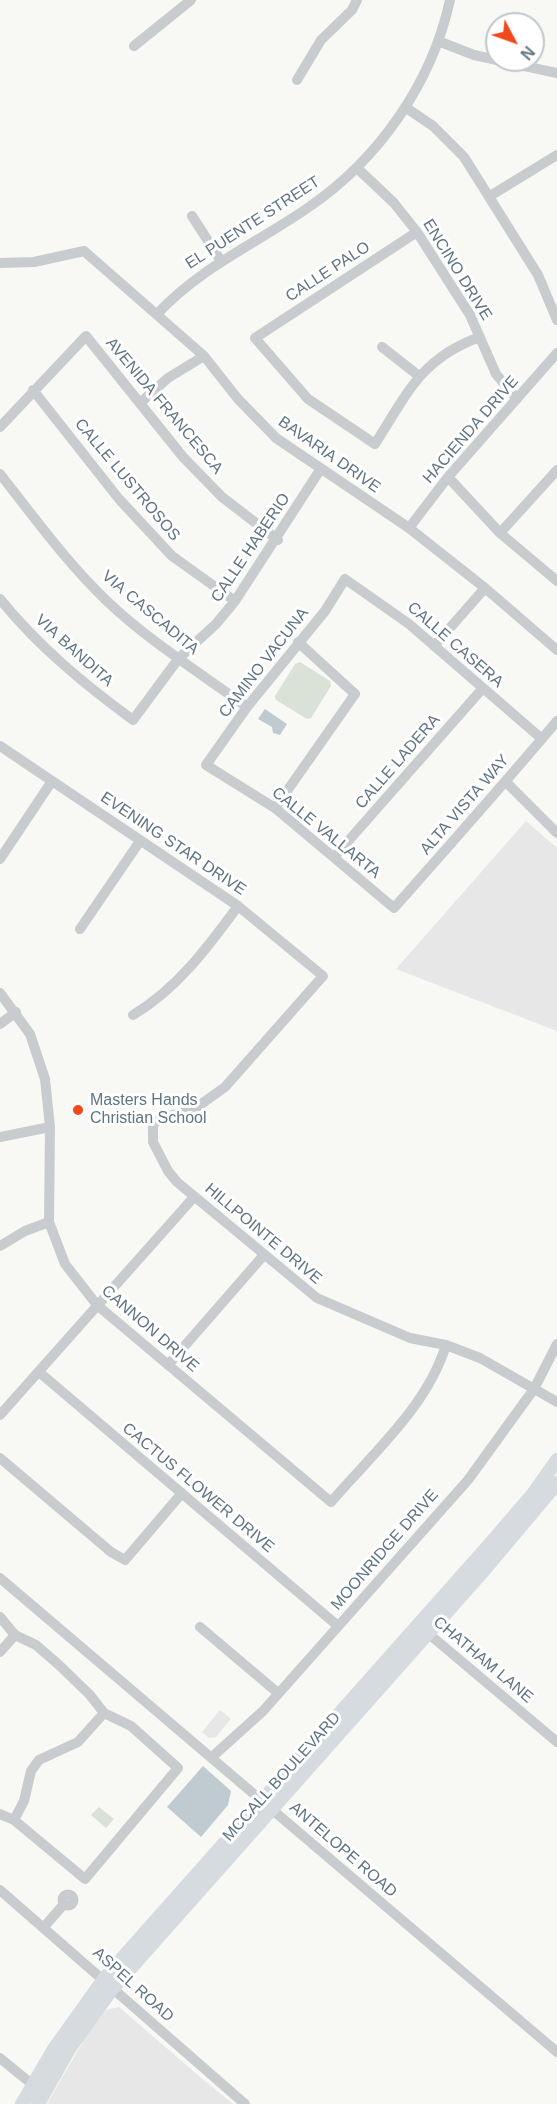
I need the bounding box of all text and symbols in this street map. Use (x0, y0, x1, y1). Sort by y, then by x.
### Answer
north arrow (485, 12, 545, 72)
text: N (517, 43, 538, 63)
street label: EL PUENTE STREET (182, 172, 324, 274)
street label: ENCINO DRIVE (418, 216, 496, 324)
street label: CALLE PALO (282, 238, 374, 306)
street label: AVENIDA FRANCESCA (101, 334, 227, 478)
street label: HACIENDA DRIVE (419, 372, 523, 488)
street label: BAVARIA DRIVE (274, 413, 384, 497)
street label: CALLE LUSTROSOS (70, 415, 184, 545)
street label: CALLE HABERIO (207, 490, 295, 606)
street label: VIA CASCADITA (98, 567, 202, 659)
street label: CALLE CASERA (403, 598, 507, 692)
street label: CAMINO VACUNA (215, 604, 313, 722)
street label: VIA BANDITA (31, 611, 117, 691)
street label: CALLE LADERA (352, 711, 444, 813)
street label: ALTA VISTA WAY (416, 751, 514, 859)
street label: CALLE VALLARTA (268, 783, 384, 883)
street label: EVENING STAR DRIVE (97, 788, 249, 900)
place label: Masters Hands Christian School (90, 1091, 206, 1129)
marker: Masters Hands Christian School (71, 1103, 85, 1117)
street label: HILLPOINTE DRIVE (201, 1179, 325, 1289)
street label: CANNON DRIVE (97, 1282, 203, 1376)
street label: CACTUS FLOWER DRIVE (118, 1419, 278, 1557)
street label: MOONRIDGE DRIVE (327, 1486, 443, 1614)
street label: CHATHAM LANE (429, 1613, 537, 1707)
street label: MCCALL BOULEVARD (219, 1709, 345, 1845)
street label: ANTELOPE ROAD (285, 1798, 401, 1902)
street label: ASPEL ROAD (89, 1944, 177, 2026)

